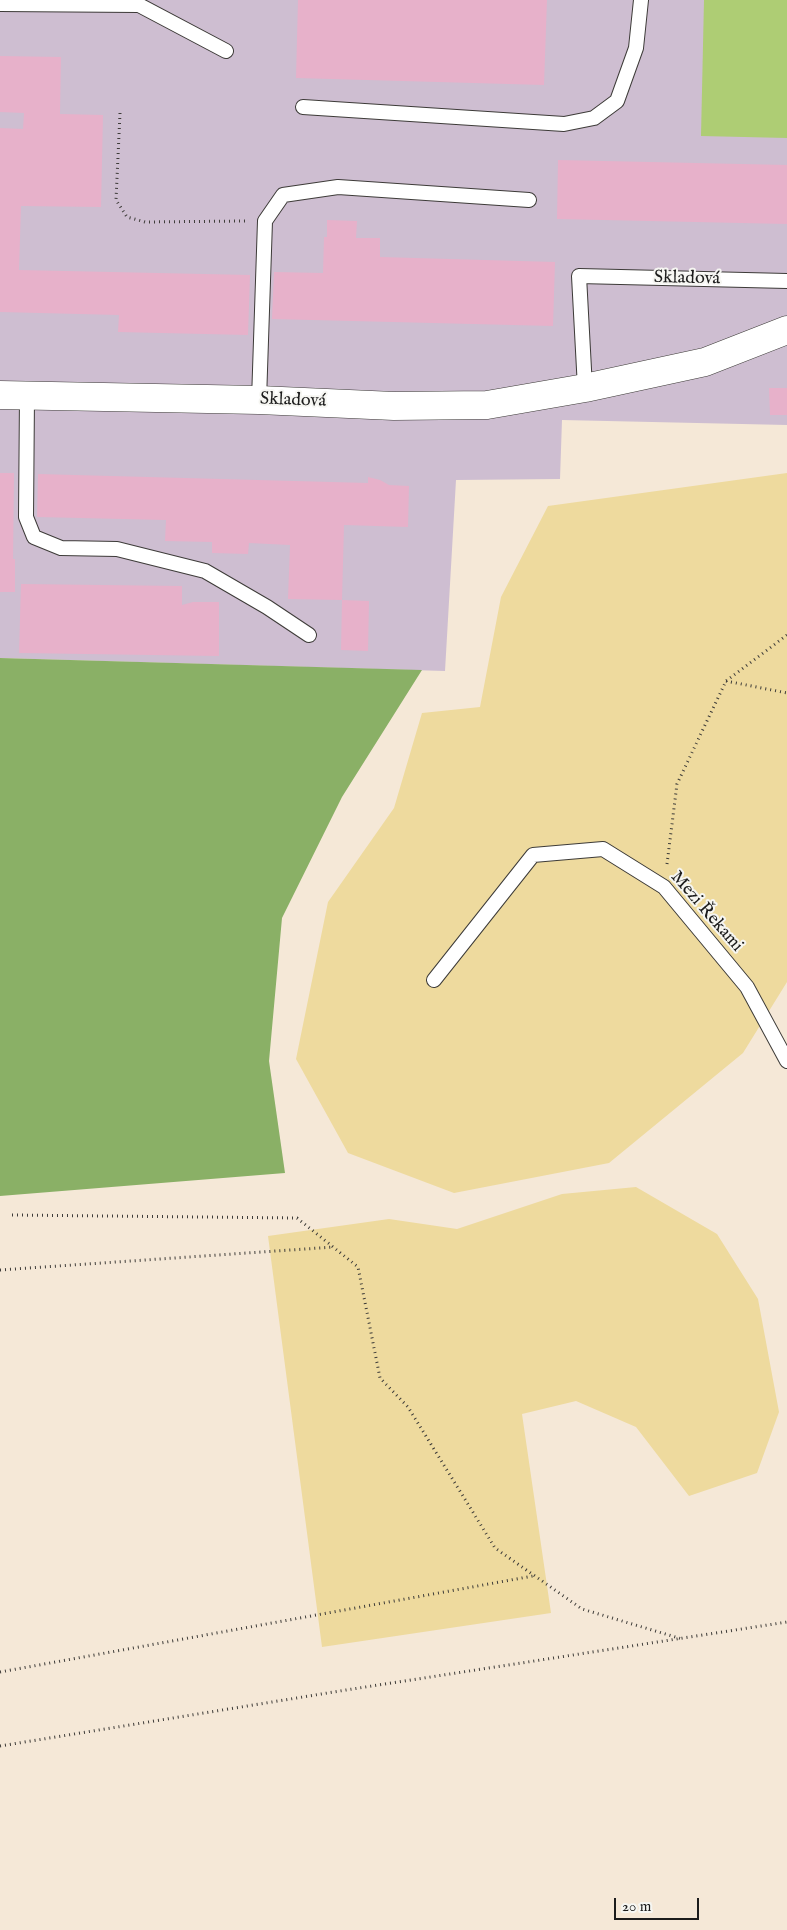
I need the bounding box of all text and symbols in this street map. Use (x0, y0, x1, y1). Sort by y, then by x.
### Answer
street label: Skladová (654, 268, 720, 290)
street label: Skladová (259, 389, 327, 413)
street label: Mezi Řekami (665, 867, 747, 957)
scale bar (617, 1888, 702, 1920)
text: 20 m (622, 1897, 651, 1916)

